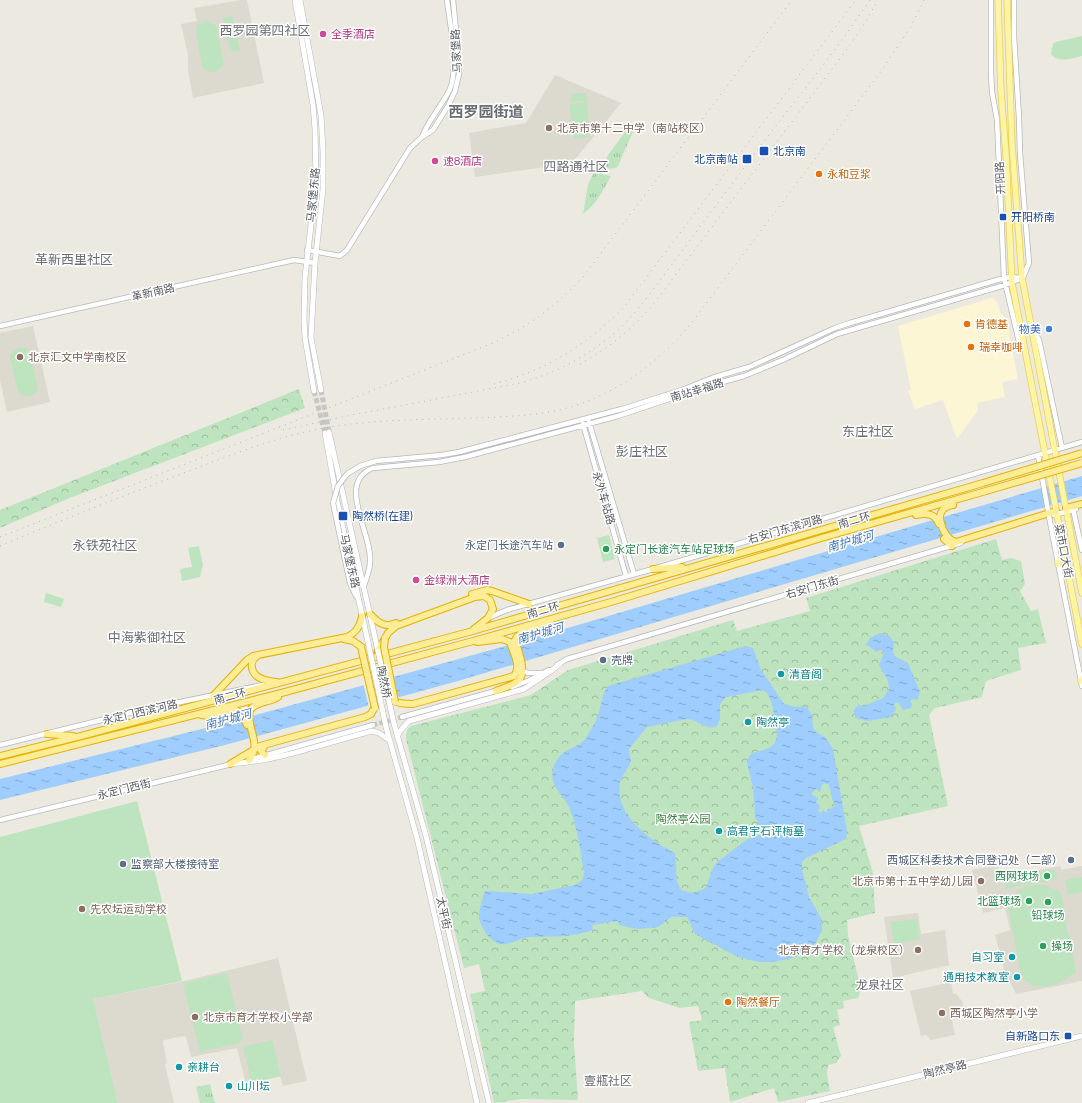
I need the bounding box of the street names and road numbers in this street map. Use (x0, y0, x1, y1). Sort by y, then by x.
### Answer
street label: 马家堡路 (447, 29, 465, 73)
street label: 开阳路 (991, 161, 1009, 195)
street label: 马家堡东路 (303, 167, 323, 223)
street label: 革新南路 (130, 279, 176, 305)
street label: 南站幸福路 (668, 374, 726, 406)
street label: 永外车站路 (589, 469, 619, 527)
street label: 南二环 (836, 508, 872, 532)
street label: 右安门东滨河路 (746, 511, 824, 547)
street label: 菜市口大街 (1051, 522, 1077, 580)
street label: 马家堡东路 (336, 532, 364, 590)
street label: 右安门东街 (783, 572, 841, 602)
street label: 南二环 (525, 598, 561, 622)
street label: 陶然桥 (373, 664, 395, 700)
street label: 南二环 (212, 684, 248, 708)
street label: 永定门西滨河路 (101, 696, 179, 728)
street label: 永定门西街 (95, 775, 153, 803)
street label: 太平街 (432, 895, 456, 931)
street label: 陶然亭路 (922, 1056, 968, 1082)

